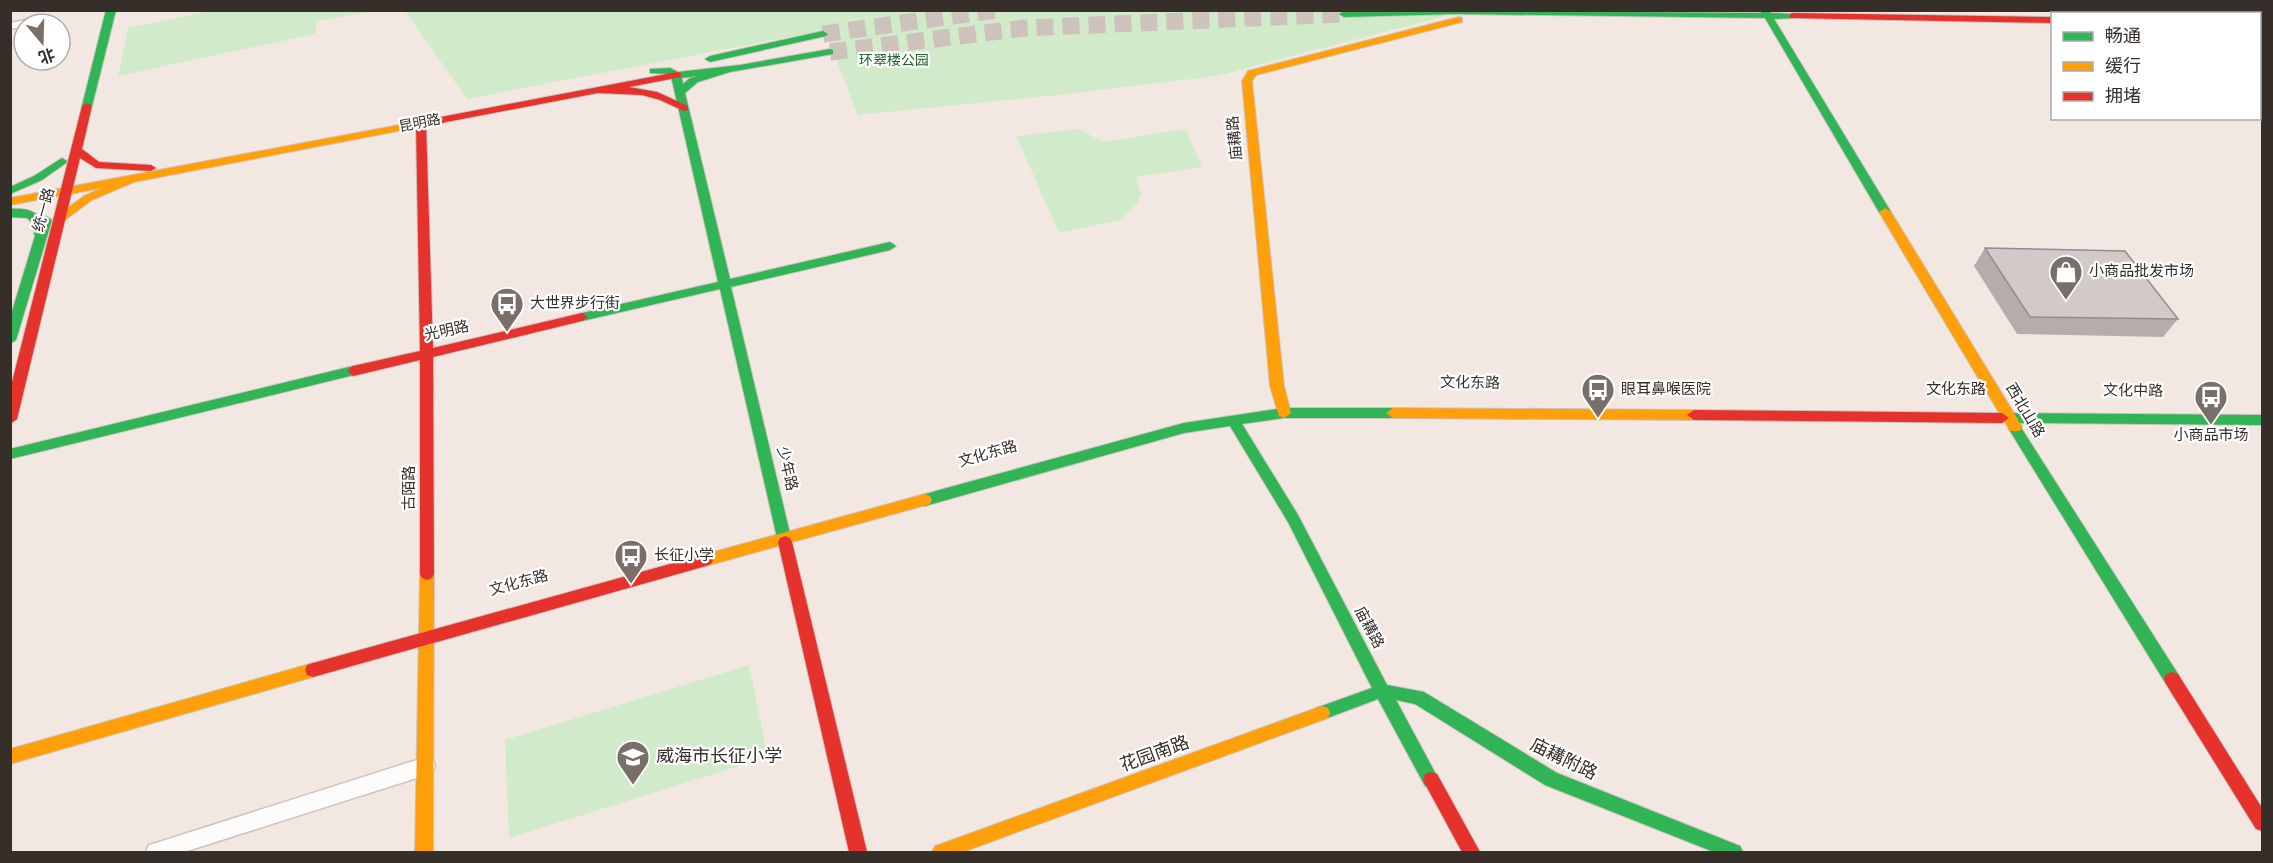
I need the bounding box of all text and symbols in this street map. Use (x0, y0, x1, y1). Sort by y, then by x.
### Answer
north arrow (12, 12, 72, 72)
legend (2051, 12, 2261, 120)
text: 畅通 (2105, 26, 2141, 49)
text: 北 (35, 42, 57, 66)
park label: 环翠楼公园 (859, 53, 929, 70)
text: 缓行 (2105, 56, 2141, 79)
text: 拥堵 (2105, 86, 2141, 109)
street label: 昆明路 (398, 112, 442, 136)
street label: 庙耩路 (1224, 115, 1247, 161)
street label: 统一路 (30, 186, 60, 234)
shop icon: 小商品批发市场 (2048, 254, 2084, 301)
place label: 小商品批发市场 (2089, 262, 2194, 282)
bus stop icon: 大世界步行街 (489, 286, 525, 333)
place label: 大世界步行街 (530, 295, 620, 314)
street label: 光明路 (423, 318, 471, 346)
bus stop icon: 眼耳鼻喉医院 (1580, 372, 1616, 419)
street label: 文化东路 (1440, 373, 1500, 394)
bus stop icon: 小商品市场 (2193, 379, 2229, 426)
street label: 文化东路 (1926, 380, 1986, 400)
street label: 西北山路 (2000, 380, 2048, 442)
place label: 眼耳鼻喉医院 (1621, 381, 1711, 400)
street label: 文化中路 (2103, 381, 2163, 402)
place label: 小商品市场 (2173, 427, 2249, 446)
street label: 文化东路 (956, 437, 1019, 472)
street label: 少年路 (772, 445, 800, 493)
street label: 古陌路 (401, 465, 420, 511)
bus stop icon: 长征小学 (613, 538, 649, 585)
place label: 长征小学 (654, 547, 714, 566)
street label: 文化东路 (487, 566, 550, 601)
street label: 庙耩路 (1349, 603, 1388, 652)
street label: 花园南路 (1117, 732, 1193, 778)
street label: 庙耩附路 (1526, 734, 1600, 786)
school or university icon: 威海市长征小学 (615, 739, 651, 786)
place label: 威海市长征小学 (656, 746, 782, 769)

